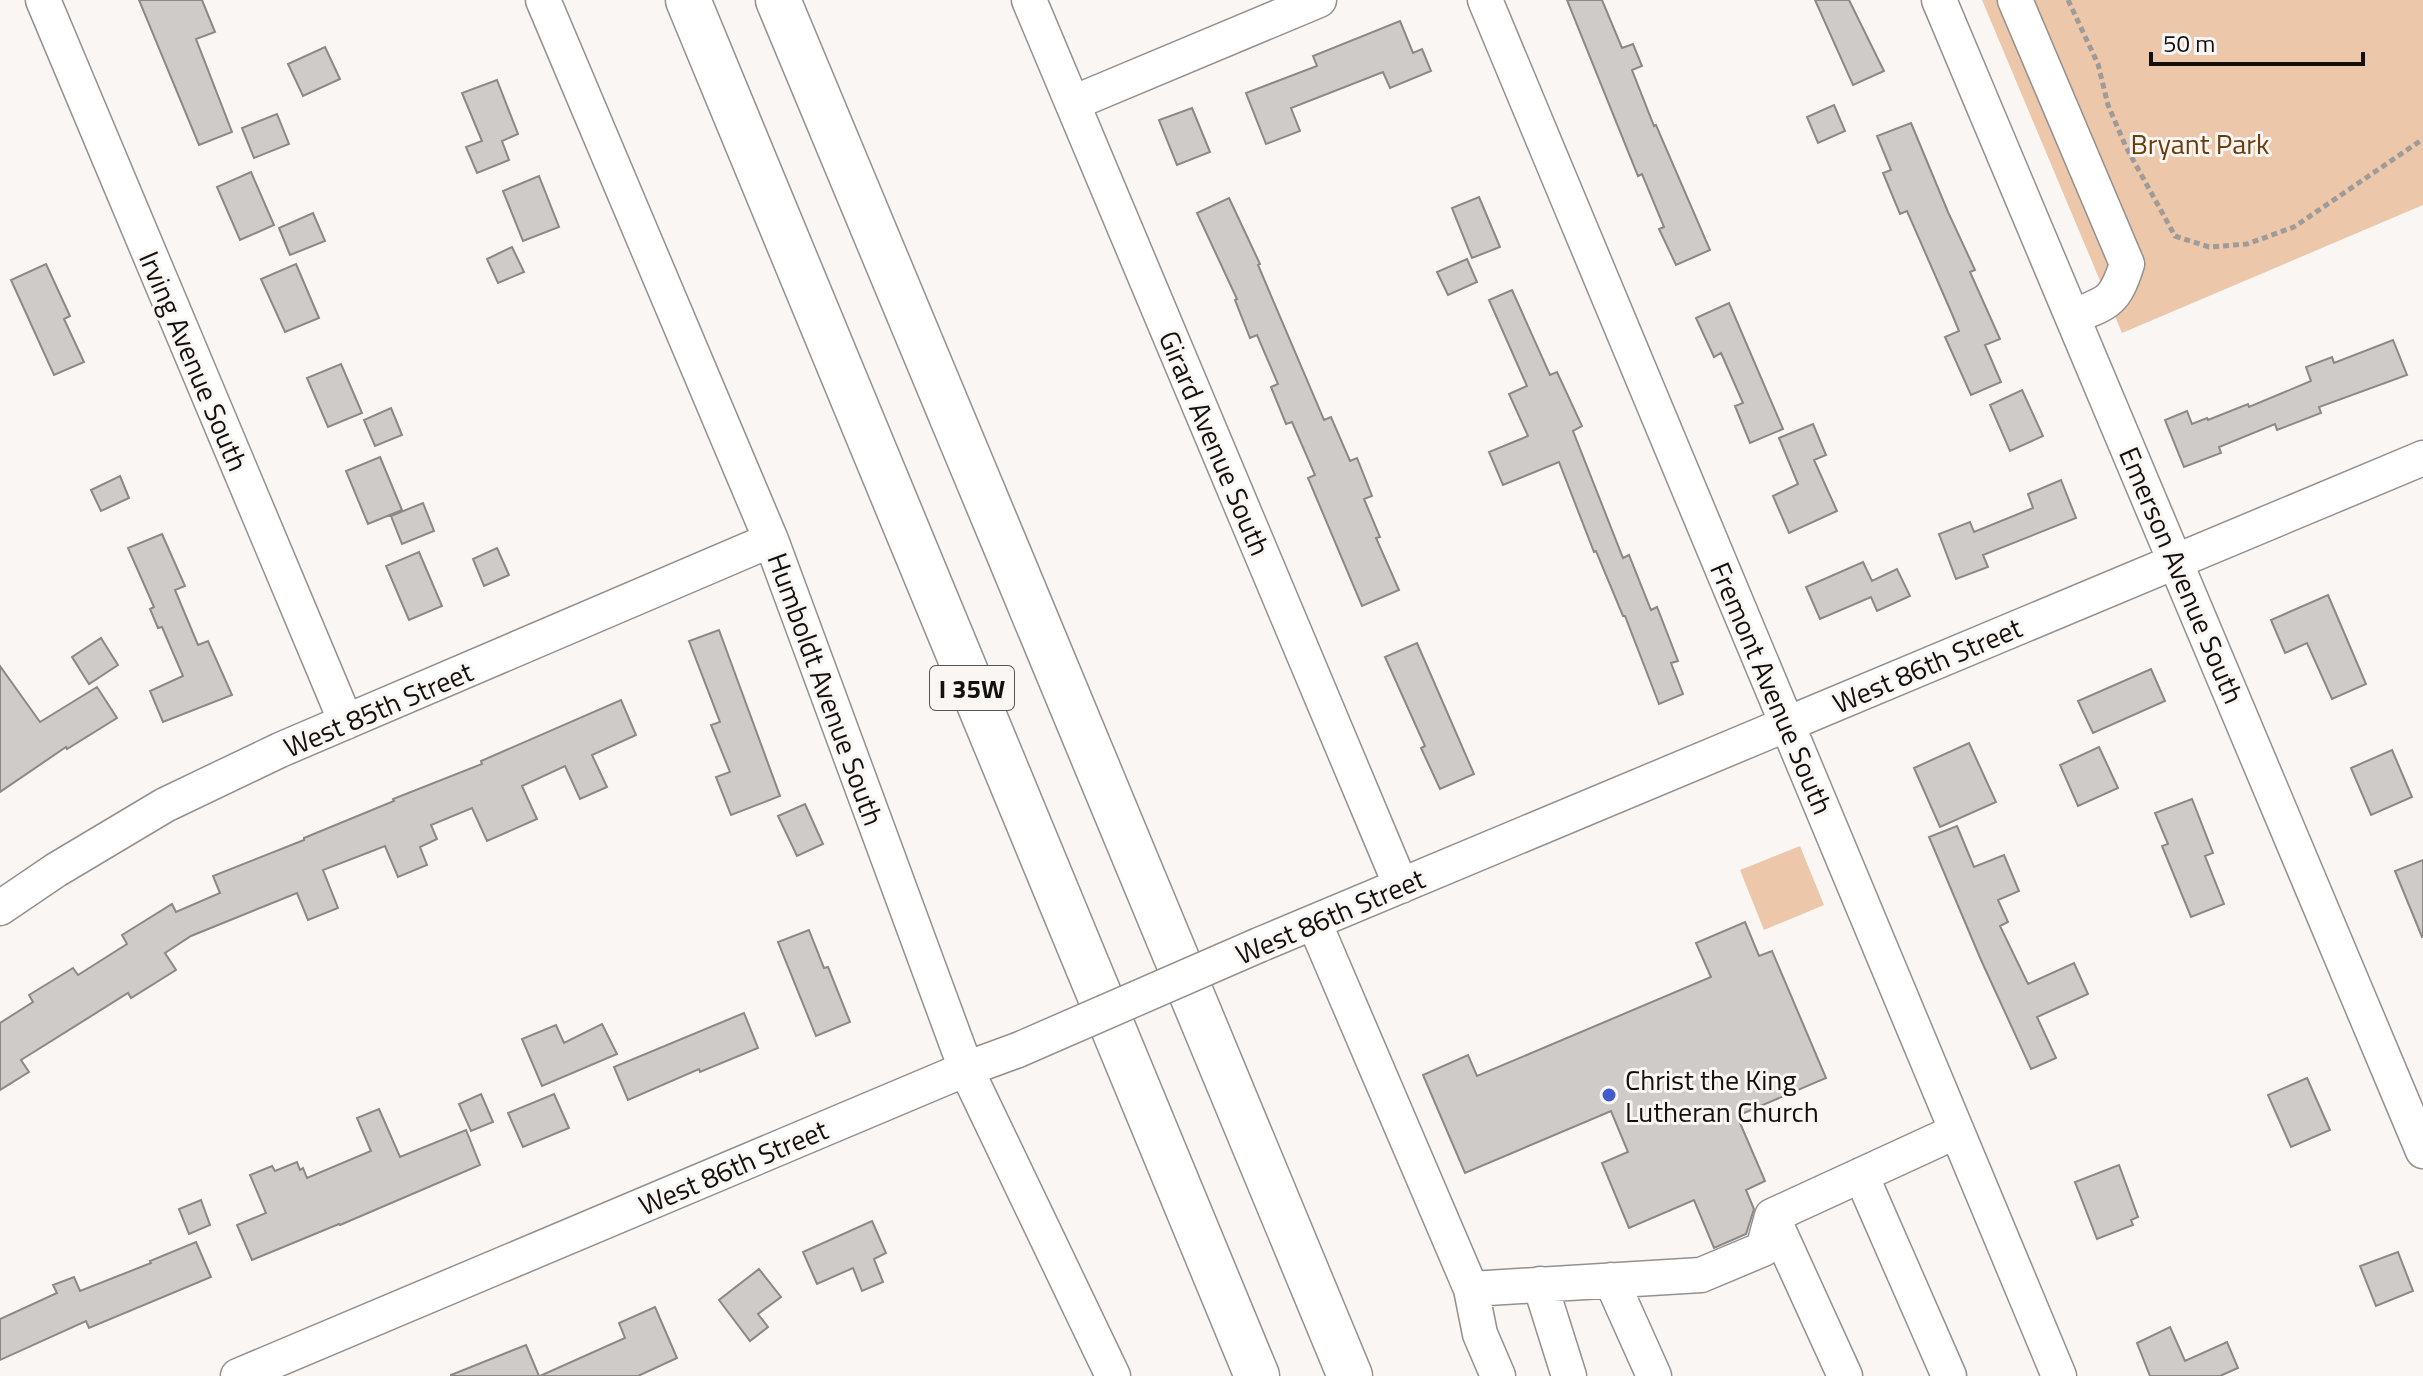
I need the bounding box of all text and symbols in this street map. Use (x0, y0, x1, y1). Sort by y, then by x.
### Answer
scale bar (2151, 16, 2363, 66)
text: 50 m (2163, 25, 2215, 61)
park label: Bryant Park (2131, 122, 2269, 165)
street label: Irving Avenue South (128, 244, 260, 478)
street label: Girard Avenue South (1148, 324, 1282, 562)
street label: Emerson Avenue South (2108, 440, 2256, 710)
street label: Humboldt Avenue South (757, 547, 895, 831)
street label: Fremont Avenue South (1699, 555, 1845, 821)
street label: West 86th Street (1826, 606, 2029, 724)
street label: West 85th Street (277, 650, 480, 768)
road number: I 35W (930, 666, 1014, 710)
street label: West 86th Street (1229, 857, 1432, 975)
place label: Christ the King Lutheran Church (1625, 1058, 1819, 1133)
marker: Christ the King Lutheran Church (1600, 1086, 1618, 1104)
street label: West 86th Street (632, 1108, 835, 1226)

